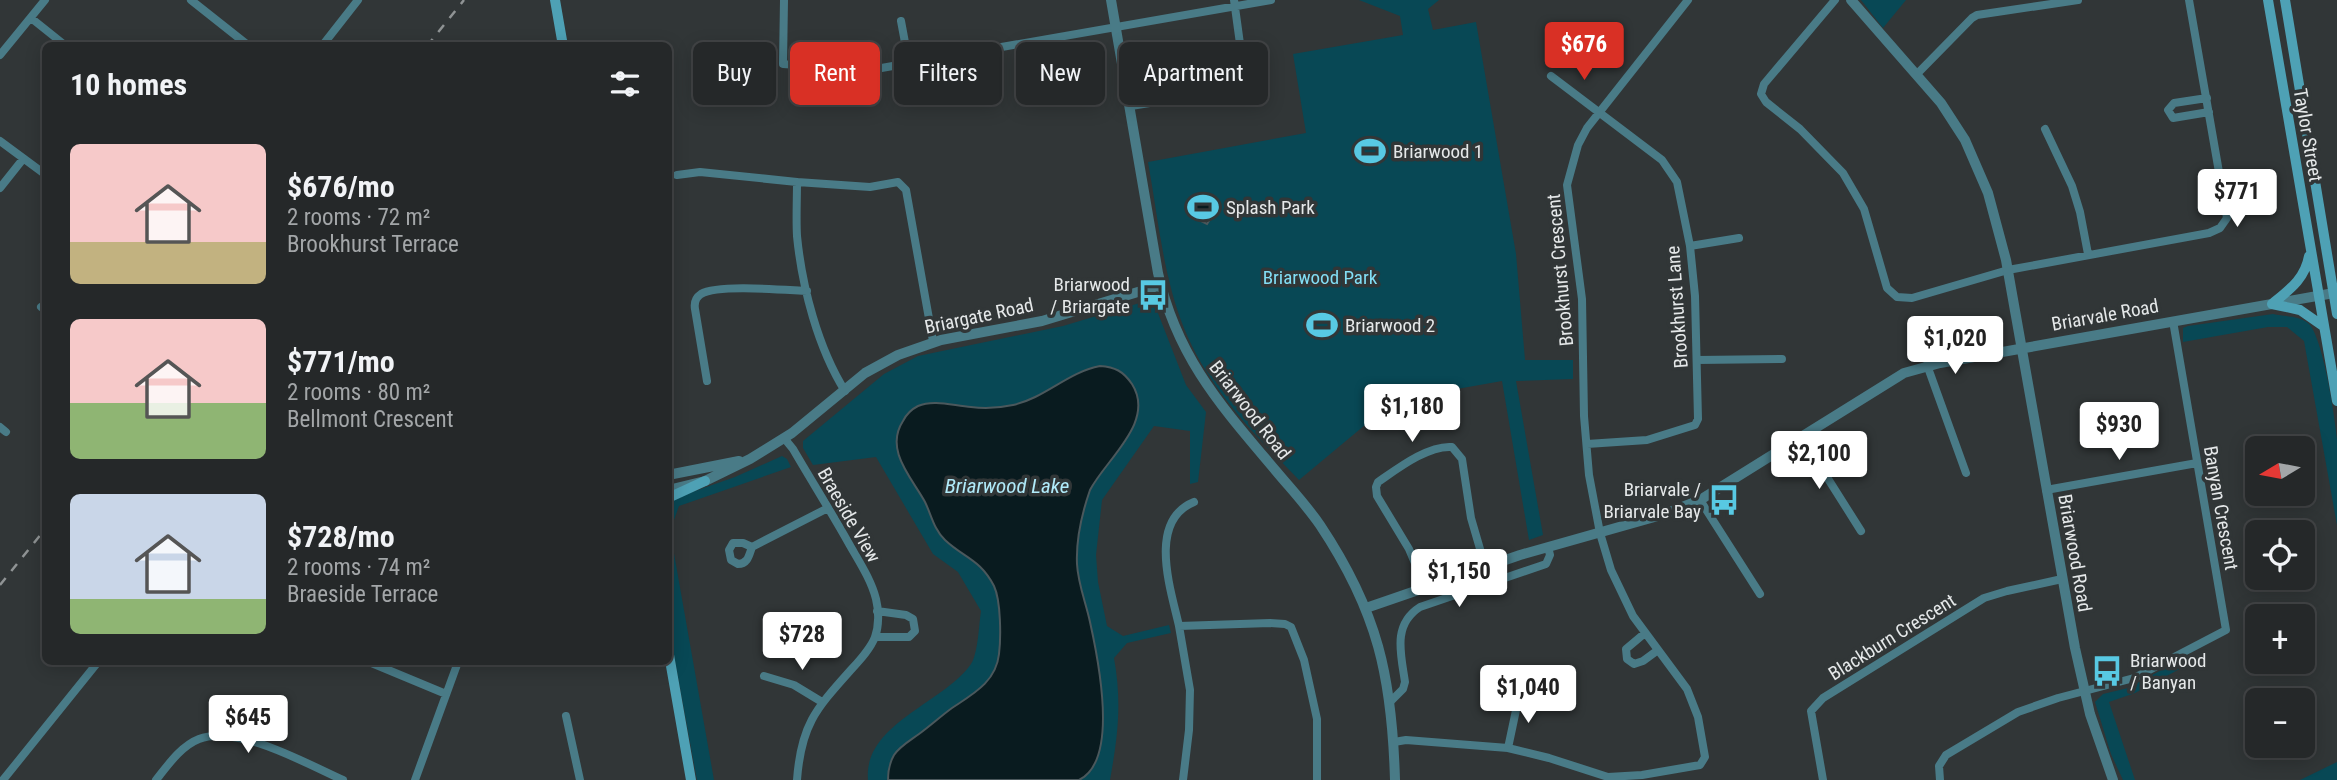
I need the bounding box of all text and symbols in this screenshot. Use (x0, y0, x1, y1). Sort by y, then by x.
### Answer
pin: $676 (1543, 22, 1625, 82)
text: $676 (1561, 31, 1607, 58)
chip: Buy (693, 42, 776, 105)
chip: Rent (790, 42, 880, 105)
chip: Filters (894, 42, 1002, 105)
chip: New (1016, 42, 1105, 105)
chip: Apartment (1119, 42, 1268, 105)
icon: filters (606, 65, 644, 103)
text: 10 homes (70, 67, 187, 102)
street label: Taylor Street (2288, 87, 2328, 183)
sports icon: Briarwood 1 (1353, 134, 1387, 168)
place label: Briarwood 1 (1393, 140, 1483, 163)
text: $676/mo (287, 169, 395, 204)
pin: $771 (2196, 170, 2278, 229)
icon: home (126, 172, 210, 256)
text: $771 (2214, 178, 2260, 205)
sports icon: Splash Park (1186, 190, 1220, 224)
street label: Brookhurst Crescent (1542, 193, 1578, 347)
place label: Splash Park (1226, 196, 1315, 219)
text: 2 rooms · 72 m² (287, 204, 430, 231)
text: Brookhurst Terrace (287, 231, 459, 258)
street label: Brookhurst Lane (1661, 245, 1693, 369)
park label: Briarwood Park (1263, 266, 1378, 289)
place label: Briarwood / Briargate (1050, 273, 1130, 318)
bus stop icon: Briarwood / Briargate (1136, 278, 1170, 312)
street label: Briargate Road (922, 293, 1036, 339)
street label: Briarvale Road (2050, 294, 2160, 336)
sports icon: Briarwood 2 (1305, 308, 1339, 342)
place label: Briarwood 2 (1345, 314, 1435, 337)
pin: $1,020 (1898, 316, 2012, 376)
text: $1,020 (1923, 325, 1987, 352)
text: $771/mo (287, 344, 395, 379)
icon: home (126, 347, 210, 431)
street label: Briarwood Road (1204, 356, 1296, 464)
text: 2 rooms · 80 m² (287, 379, 430, 406)
pin: $1,180 (1355, 384, 1469, 444)
text: $1,180 (1380, 393, 1444, 420)
pin: $930 (2078, 402, 2160, 462)
text: Bellmont Crescent (287, 406, 453, 433)
text: $930 (2096, 411, 2142, 438)
pin: $2,100 (1762, 432, 1876, 491)
north arrow (2245, 436, 2315, 506)
map controls (2245, 436, 2315, 758)
text: $2,100 (1787, 440, 1851, 467)
street label: Banyan Crescent (2199, 444, 2243, 572)
street label: Braeside View (813, 463, 885, 567)
water label: Briarwood Lake (945, 474, 1069, 498)
place label: Briarvale / Briarvale Bay (1603, 478, 1701, 523)
bus stop icon: Briarvale / Briarvale Bay (1707, 483, 1741, 517)
street label: Briarwood Road (2053, 492, 2097, 614)
text: $728/mo (287, 519, 395, 554)
button: locate (2245, 520, 2315, 590)
icon: home (126, 522, 210, 606)
pin: $1,150 (1402, 550, 1516, 609)
text: 2 rooms · 74 m² (287, 554, 430, 581)
text: $1,150 (1427, 558, 1491, 585)
text: Braeside Terrace (287, 581, 438, 608)
street label: Blackburn Crescent (1824, 589, 1960, 685)
button: + (2245, 604, 2315, 674)
pin: $728 (761, 612, 843, 672)
text: $728 (779, 621, 825, 648)
place label: Briarwood / Banyan (2130, 649, 2206, 694)
bus stop icon: Briarwood / Banyan (2090, 654, 2124, 688)
pin: $1,040 (1471, 666, 1585, 725)
text: $1,040 (1496, 674, 1560, 701)
button: − (2245, 688, 2315, 758)
pin: $645 (207, 696, 289, 755)
text: $645 (225, 704, 271, 731)

